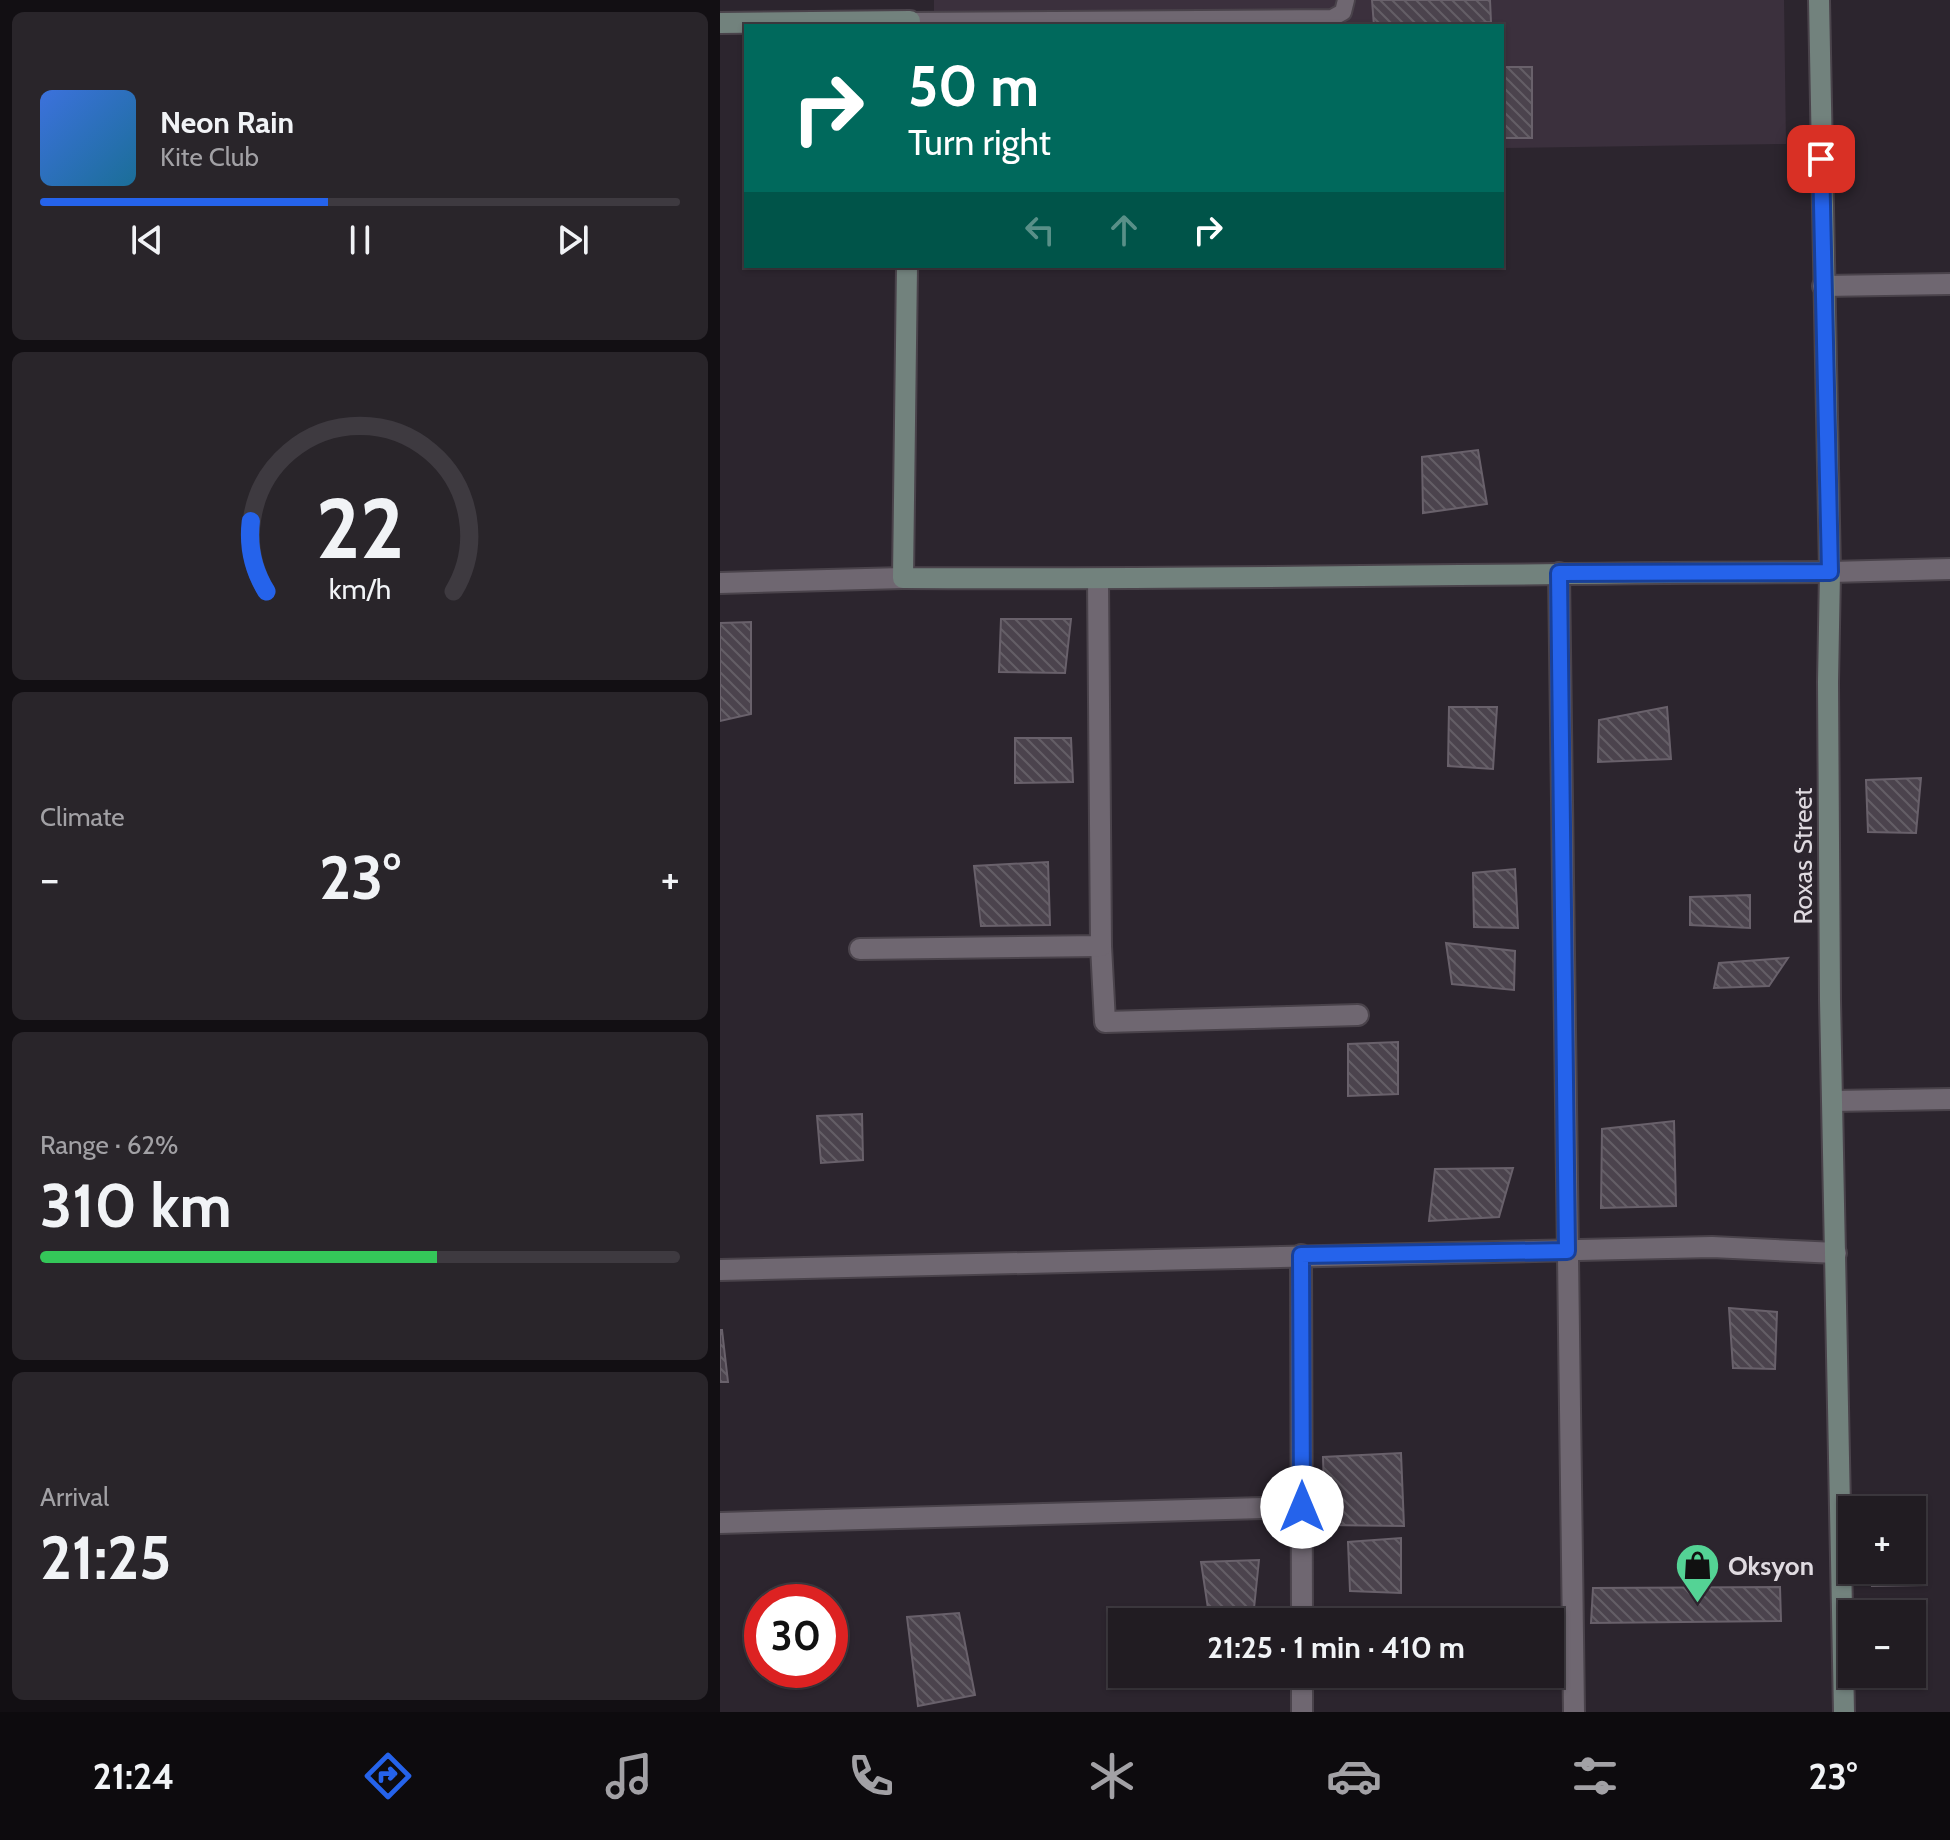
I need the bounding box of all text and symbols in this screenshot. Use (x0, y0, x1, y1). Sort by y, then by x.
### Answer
text: 50 m (908, 52, 1039, 120)
icon: right (776, 56, 880, 160)
text: Neon Rain (160, 104, 294, 141)
text: Turn right (908, 120, 1051, 164)
pin (1787, 125, 1855, 193)
icon: arrive (1799, 137, 1843, 181)
text: Kite Club (160, 141, 259, 173)
icon: left (1018, 208, 1062, 252)
icon: ahead (1102, 208, 1146, 252)
icon: right (1186, 208, 1230, 252)
icon: previous (125, 218, 169, 262)
icon: pause (338, 218, 382, 262)
icon: next (551, 218, 595, 262)
text: 22 (316, 478, 404, 579)
text: km/h (329, 571, 391, 606)
street label: Roxas Street (1787, 787, 1819, 925)
text: Climate (40, 801, 125, 833)
text: 23° (319, 841, 401, 914)
text: − (40, 852, 59, 905)
text: + (661, 852, 680, 905)
text: Range · 62% (40, 1129, 178, 1161)
text: 310 km (40, 1169, 232, 1242)
position arrow (1260, 1465, 1344, 1549)
text: Arrival (40, 1481, 109, 1513)
map controls (1838, 1496, 1926, 1688)
button: + (1838, 1496, 1926, 1584)
text: 21:25 (40, 1521, 171, 1594)
shop icon: Oksyon (1673, 1542, 1721, 1605)
place label: Oksyon (1728, 1550, 1814, 1582)
speed limit sign: 30 (744, 1584, 848, 1688)
button: − (1838, 1600, 1926, 1688)
text: 21:25 · 1 min · 410 m (1207, 1629, 1465, 1666)
icon: directions (360, 1748, 416, 1804)
icon: music (601, 1748, 657, 1804)
icon: phone (843, 1748, 899, 1804)
icon: climate (1084, 1748, 1140, 1804)
icon: car (1326, 1748, 1382, 1804)
icon: filters (1567, 1748, 1623, 1804)
text: 21:24 (93, 1754, 174, 1798)
text: 23° (1808, 1754, 1857, 1798)

